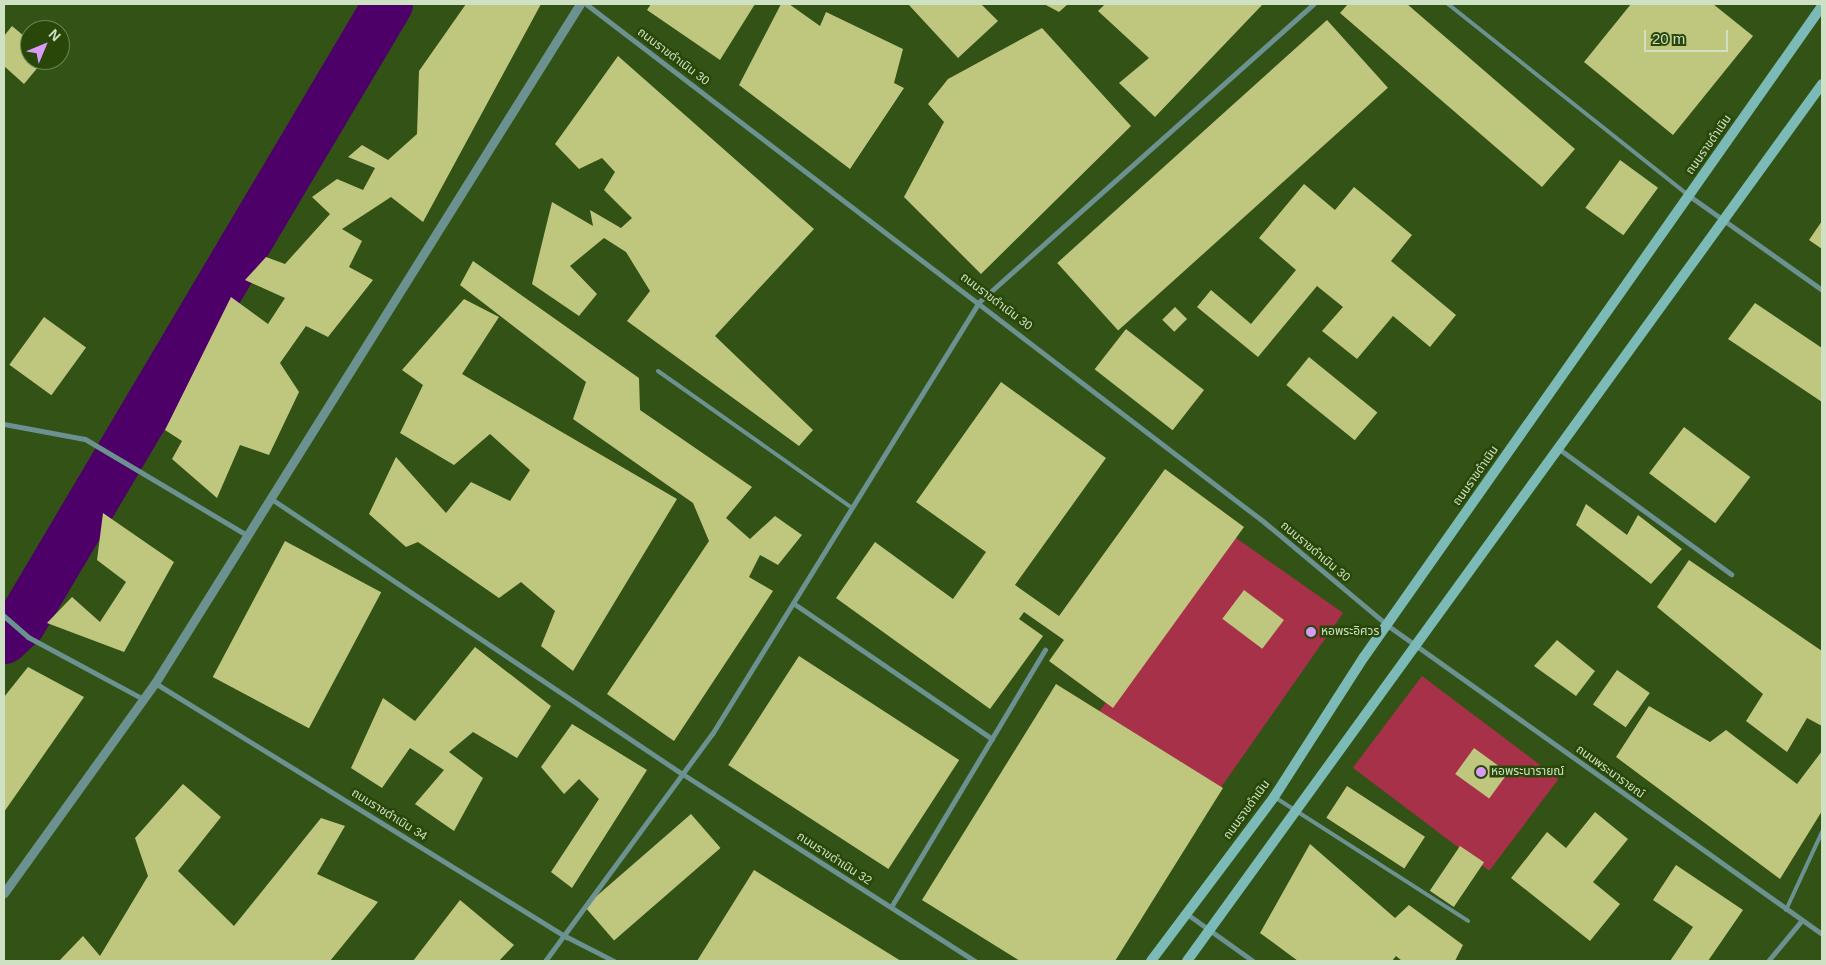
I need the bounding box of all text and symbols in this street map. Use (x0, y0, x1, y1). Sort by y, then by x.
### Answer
north arrow (20, 20, 70, 70)
scale bar (1646, 20, 1730, 52)
street label: ถนนราขดำเนิน 30 (634, 25, 712, 89)
text: N (46, 26, 64, 44)
text: 20 m (1652, 30, 1685, 47)
street label: ถนนราขดำเนิน (1683, 112, 1735, 178)
street label: ถนนราขดำเนิน 30 (957, 270, 1035, 334)
street label: ถนนราขดำเนิน (1450, 443, 1502, 509)
street label: ถนนราขดำเนิน 30 (1277, 519, 1353, 585)
place label: หอพระอิศวร (1321, 625, 1379, 639)
marker: หอพระอิศวร (1305, 626, 1317, 638)
street label: ถนนพระนารายณ์ (1573, 742, 1647, 802)
place label: หอพระนารายณ์ (1491, 765, 1564, 779)
marker: หอพระนารายณ์ (1475, 766, 1487, 778)
street label: ถนนราขดำเนิน (1221, 778, 1273, 842)
street label: ถนนราชดำเนิน 34 (349, 786, 429, 844)
street label: ถนนราขดำเนิน 32 (794, 829, 874, 889)

